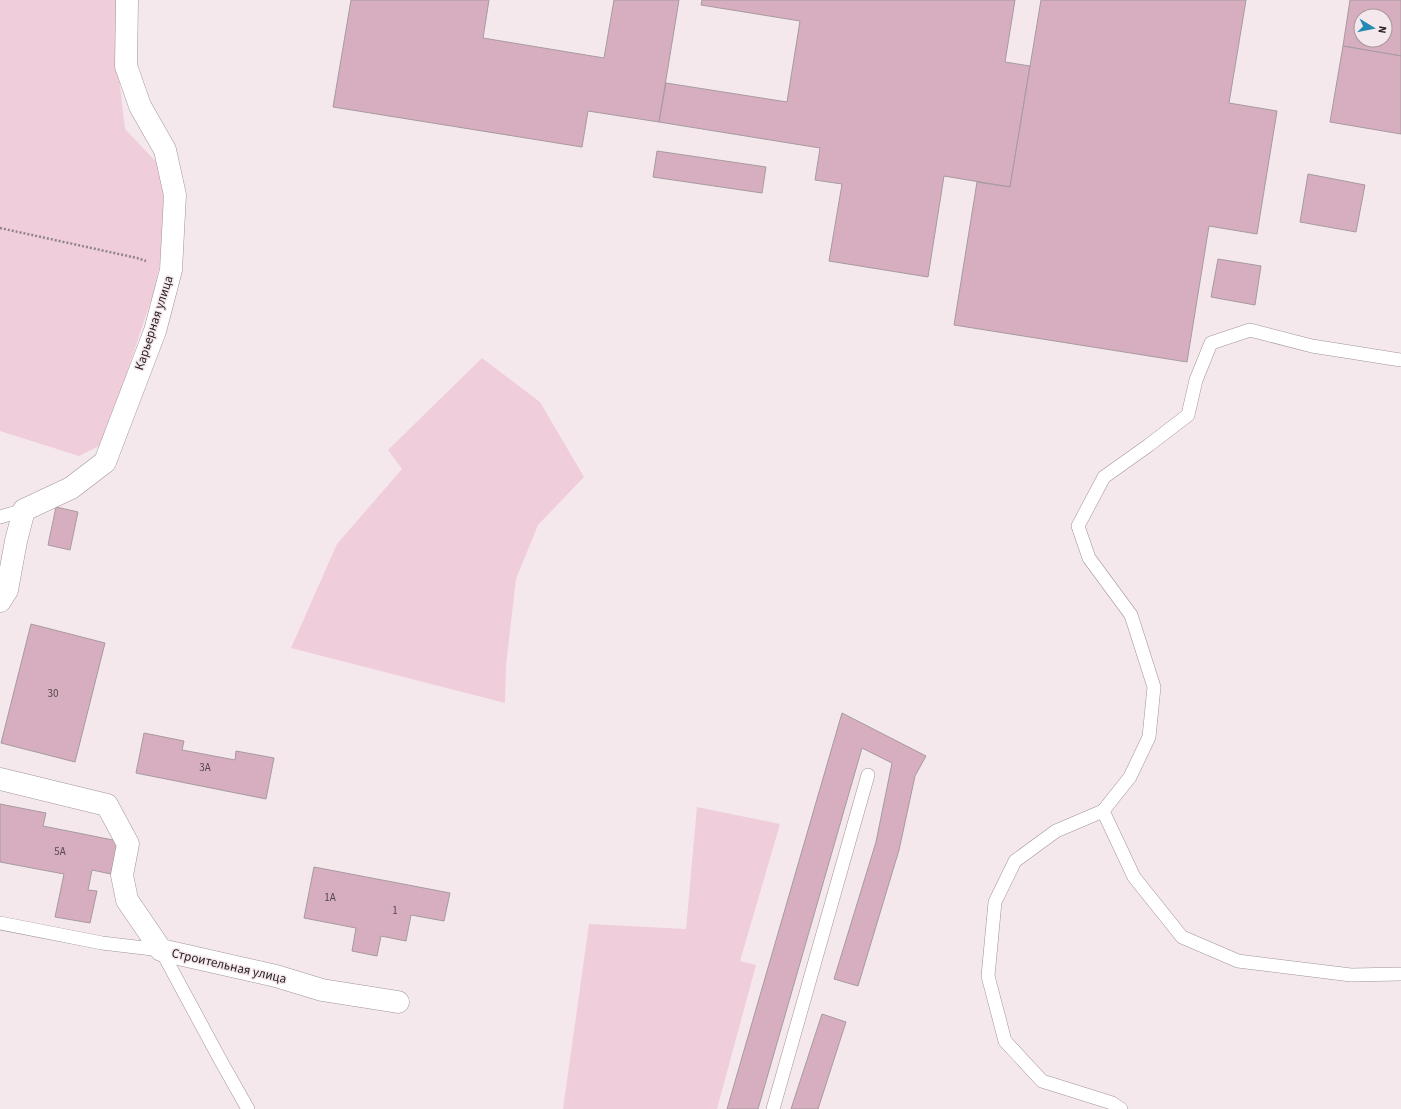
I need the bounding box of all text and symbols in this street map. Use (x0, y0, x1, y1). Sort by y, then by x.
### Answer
north arrow (1353, 8, 1393, 48)
text: N (1374, 25, 1390, 35)
street label: Карьерная улица (130, 273, 178, 373)
house number: 30 (48, 686, 58, 701)
house number: 3А (199, 760, 211, 775)
house number: 5А (54, 844, 66, 859)
house number: 1А (324, 890, 336, 905)
house number: 1 (392, 903, 398, 918)
street label: Строительная улица (170, 944, 288, 988)

